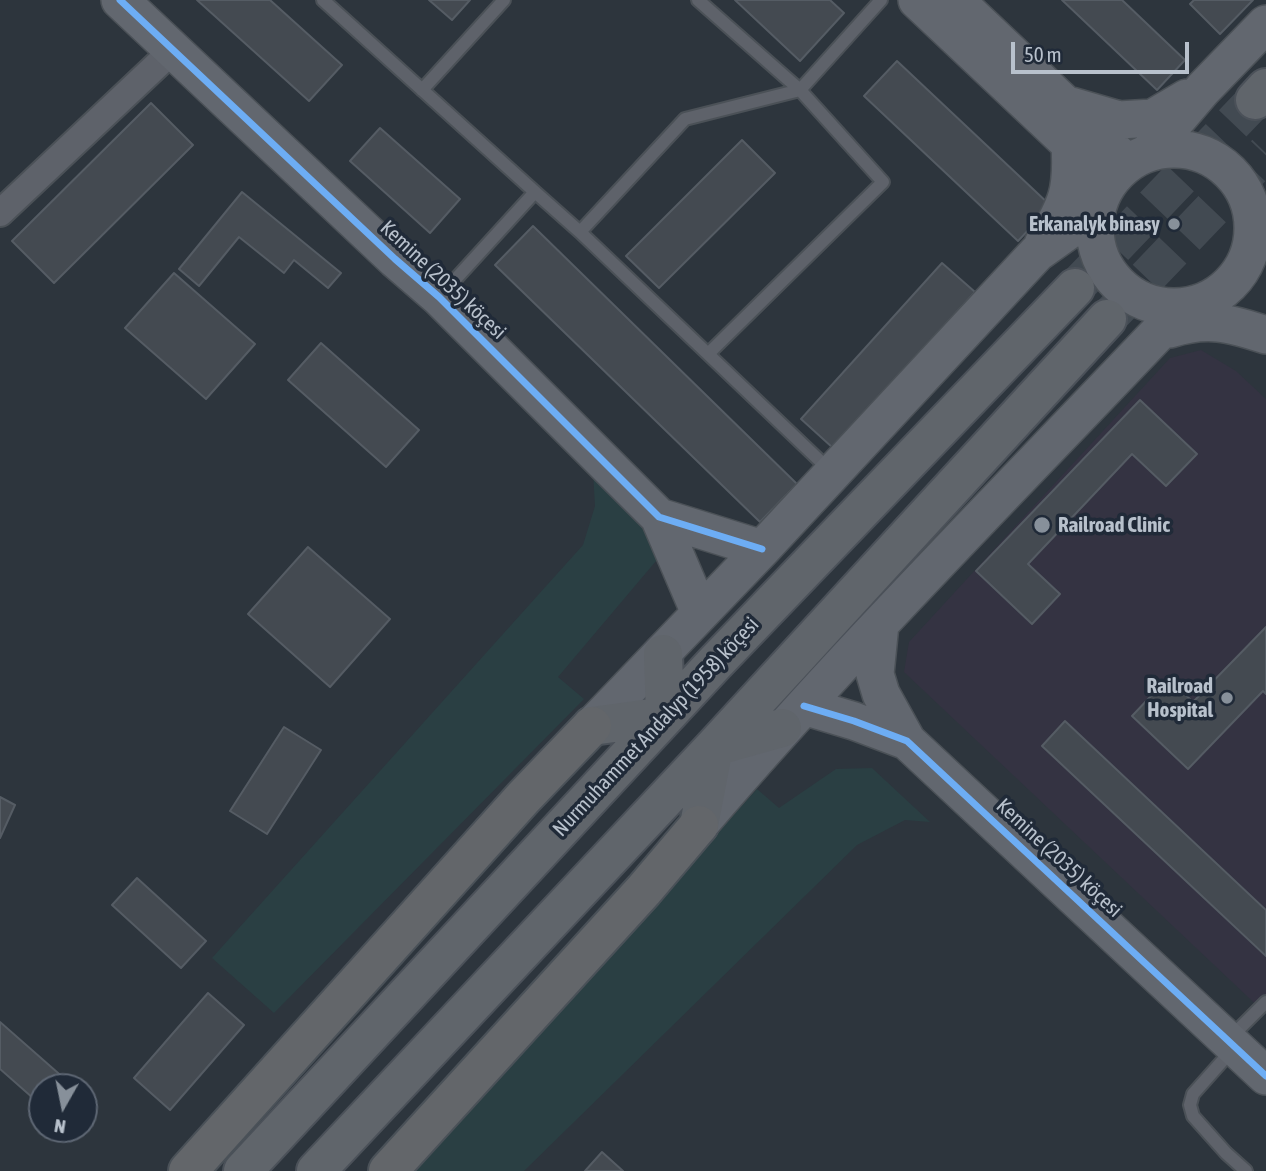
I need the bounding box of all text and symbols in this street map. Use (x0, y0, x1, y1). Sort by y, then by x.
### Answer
scale bar (1014, 28, 1192, 72)
text: 50 m (1024, 42, 1062, 66)
place label: Erkanalyk binasy (1029, 211, 1160, 237)
street label: Kemine (2035) köçesi (375, 215, 511, 345)
marker: Erkanalyk binasy (1166, 216, 1182, 232)
place label: Railroad Clinic (1058, 512, 1170, 538)
marker: Railroad Clinic (1032, 515, 1052, 535)
street label: Nurmuhammet Andalyp (1958) köçesi (548, 612, 764, 842)
place label: Railroad Hospital (1147, 673, 1213, 723)
marker: Railroad Hospital (1219, 690, 1235, 706)
street label: Kemine (2035) köçesi (991, 793, 1127, 923)
north arrow (28, 1073, 98, 1143)
text: N (53, 1115, 67, 1139)

